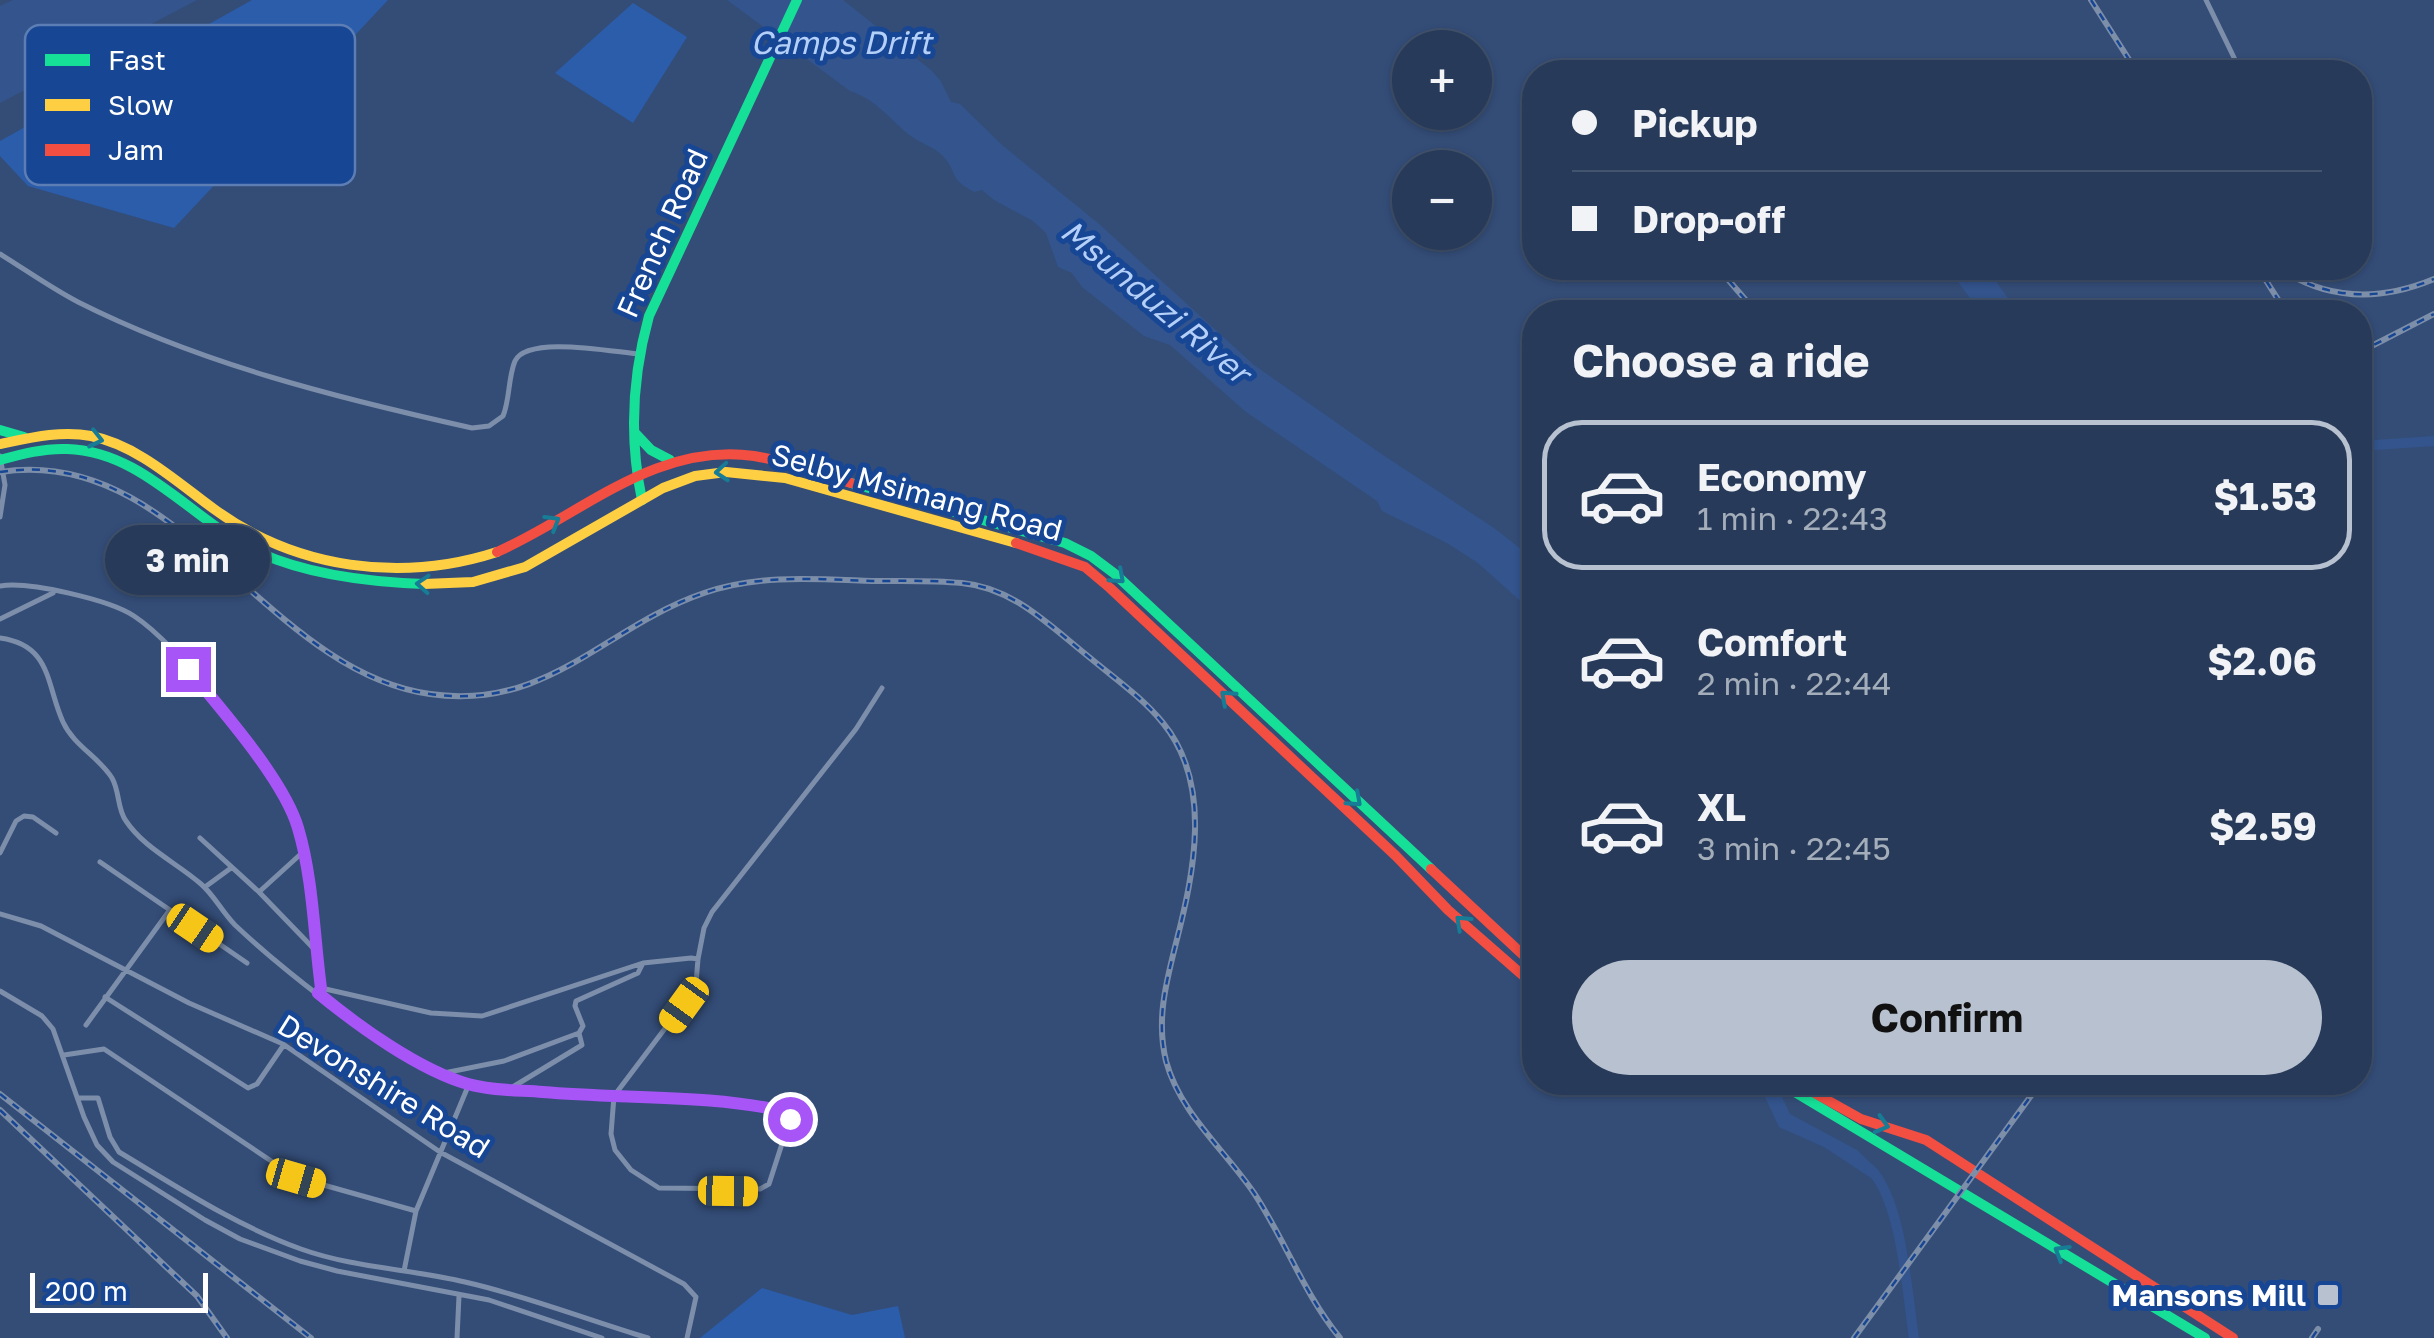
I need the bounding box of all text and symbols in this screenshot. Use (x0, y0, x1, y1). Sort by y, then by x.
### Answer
water label: Camps Drift (750, 23, 935, 61)
legend (25, 25, 355, 185)
map controls (1392, 30, 1492, 250)
button: + (1392, 30, 1492, 130)
text: Fast (108, 43, 166, 76)
text: Slow (108, 88, 174, 121)
text: Pickup (1632, 100, 1758, 145)
text: Jam (108, 133, 164, 166)
street label: French Road (609, 143, 715, 323)
button: − (1392, 150, 1492, 250)
text: Drop-off (1632, 196, 1785, 241)
water label: Msunduzi River (1054, 211, 1261, 394)
text: Choose a ride (1572, 333, 1870, 387)
one-way arrow (87, 427, 104, 448)
street label: Selby Msimang Road (768, 436, 1066, 548)
icon: car (1577, 450, 1667, 540)
text: Economy (1697, 454, 1866, 499)
one-way arrow (713, 461, 729, 483)
text: $1.53 (2213, 473, 2317, 518)
text: 1 min · 22:43 (1697, 499, 1888, 537)
one-way arrow (542, 515, 560, 534)
callout: 3 min (106, 524, 270, 594)
text: 3 min (146, 541, 229, 579)
one-way arrow (1106, 566, 1125, 584)
one-way arrow (415, 574, 431, 595)
icon: car (1577, 615, 1667, 705)
text: Comfort (1697, 619, 1847, 664)
text: $2.06 (2207, 638, 2317, 683)
route end (166, 647, 211, 692)
text: 2 min · 22:44 (1697, 664, 1892, 702)
one-way arrow (1220, 691, 1239, 709)
icon: car (1577, 780, 1667, 870)
text: XL (1697, 784, 1746, 829)
one-way arrow (1343, 788, 1362, 806)
text: $2.59 (2209, 803, 2317, 848)
text: 3 min · 22:45 (1697, 829, 1891, 867)
car (162, 899, 228, 957)
one-way arrow (1455, 916, 1473, 934)
button: Confirm (1572, 960, 2322, 1075)
car (654, 972, 714, 1038)
street label: Devonshire Road (272, 1006, 496, 1166)
route start (768, 1097, 813, 1142)
one-way arrow (1873, 1113, 1890, 1134)
car (263, 1155, 329, 1201)
car (698, 1175, 758, 1207)
one-way arrow (2054, 1245, 2072, 1264)
scale bar (30, 1268, 208, 1312)
text: 200 m (45, 1274, 128, 1307)
place label: Mansons Mill (2111, 1277, 2306, 1313)
marker: Mansons Mill (2315, 1282, 2341, 1308)

